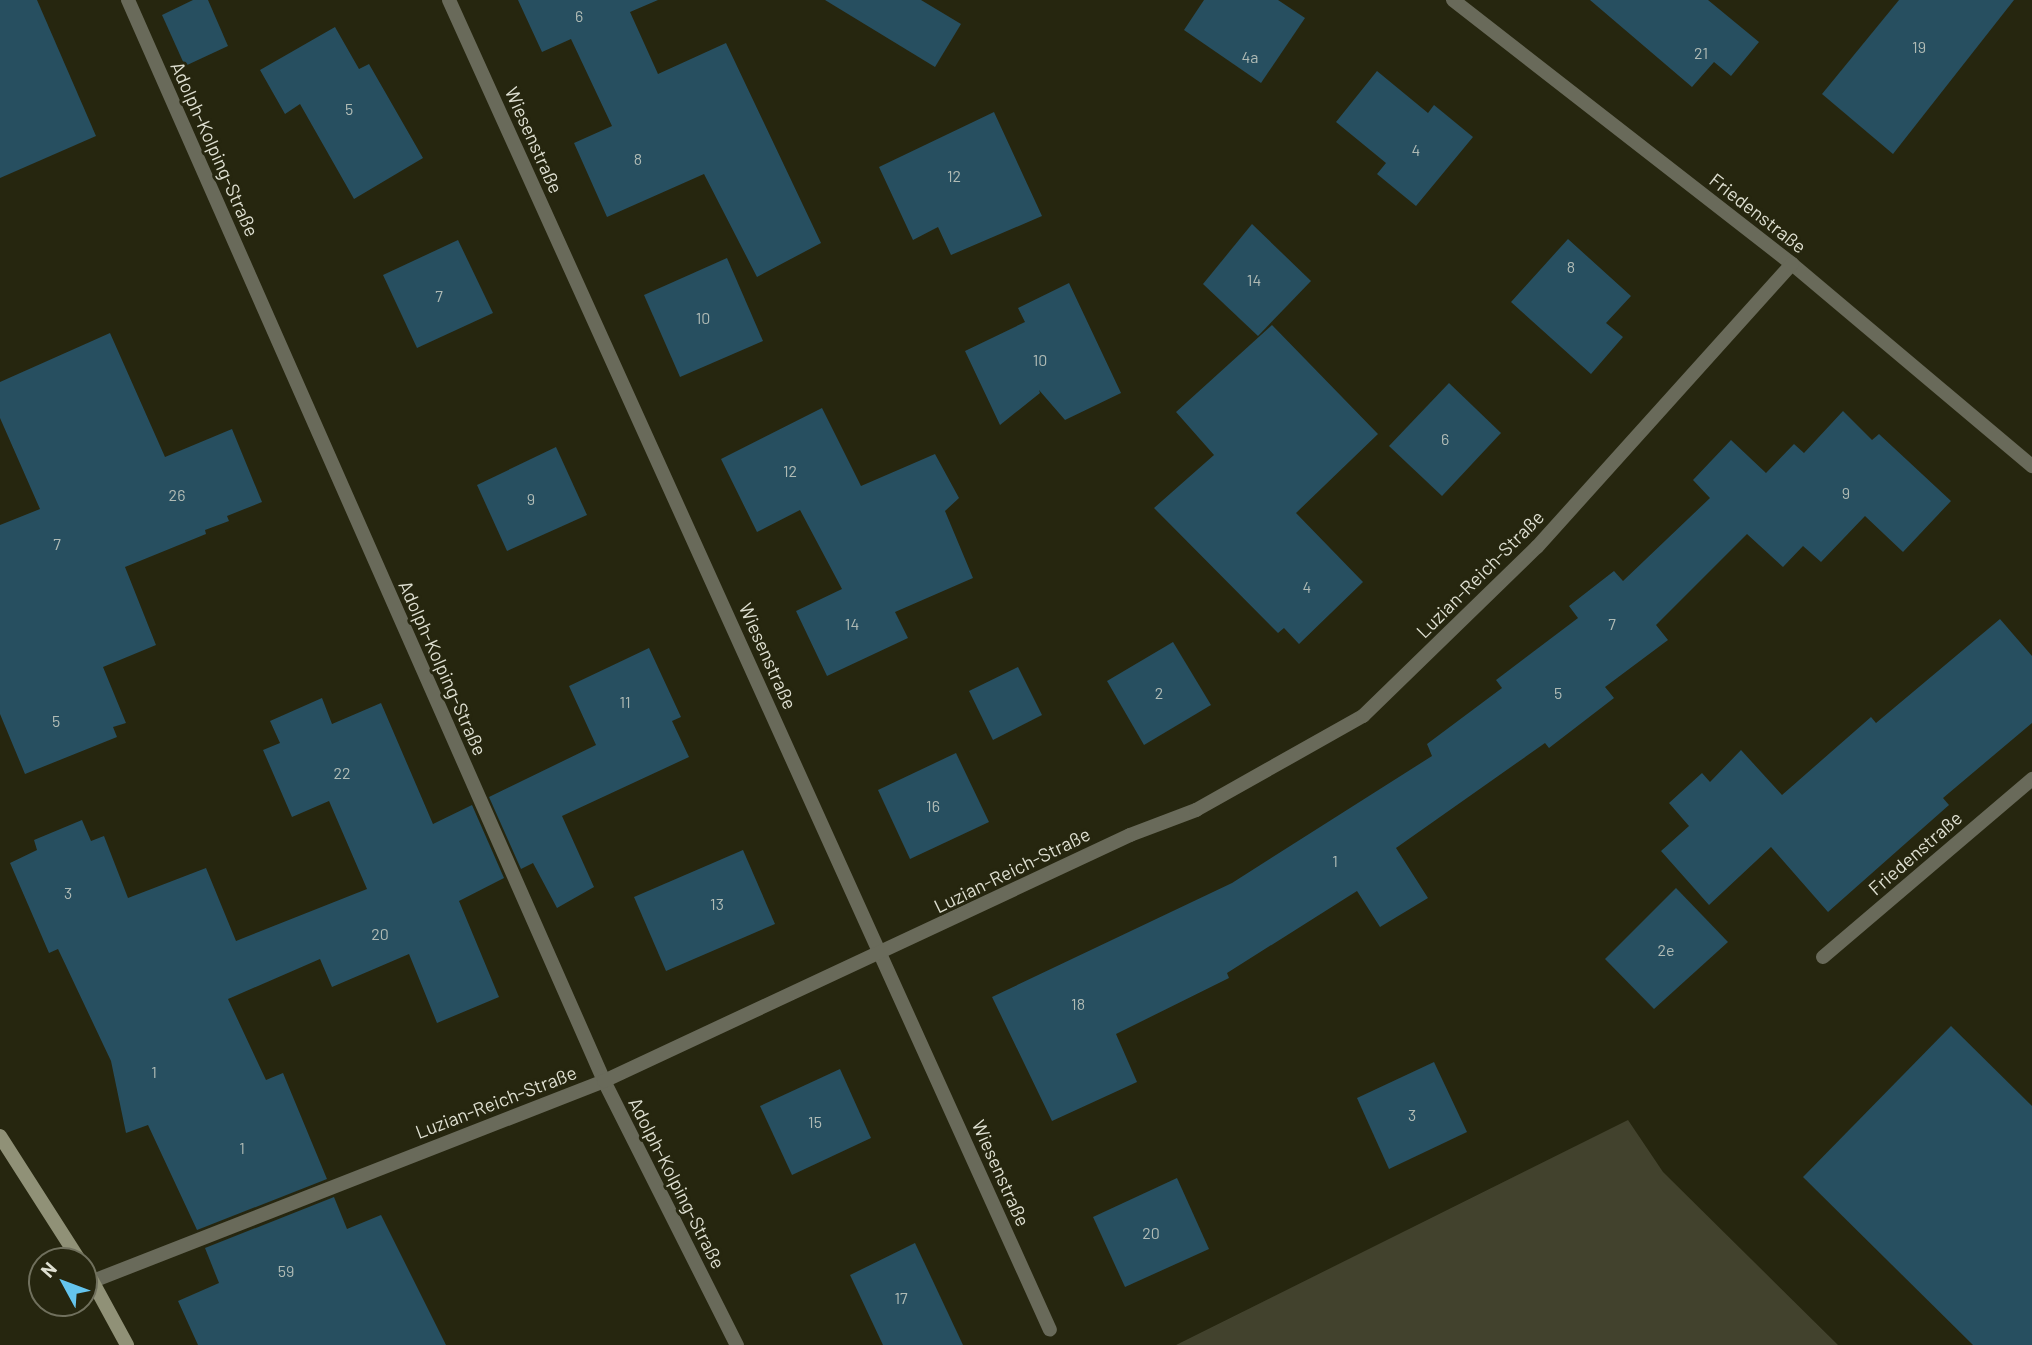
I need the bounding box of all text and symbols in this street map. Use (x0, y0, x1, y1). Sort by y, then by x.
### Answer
house number: 6 (575, 6, 583, 26)
house number: 19 (1912, 37, 1926, 57)
house number: 21 (1694, 43, 1708, 63)
house number: 4a (1242, 47, 1258, 67)
street label: Adolph-Kolping-Straße (166, 58, 264, 240)
street label: Wiesenstraße (500, 83, 568, 197)
house number: 5 (345, 99, 353, 119)
house number: 4 (1412, 140, 1420, 160)
house number: 8 (634, 149, 642, 169)
house number: 12 (947, 166, 961, 186)
street label: Friedenstraße (1705, 168, 1811, 258)
house number: 8 (1567, 257, 1575, 277)
house number: 14 (1247, 270, 1261, 290)
house number: 7 (435, 286, 443, 306)
house number: 10 (696, 308, 710, 328)
house number: 10 (1033, 350, 1047, 370)
house number: 6 (1441, 429, 1449, 449)
house number: 12 (783, 461, 797, 481)
house number: 9 (1842, 483, 1850, 503)
house number: 26 (169, 485, 185, 505)
house number: 9 (527, 489, 535, 509)
street label: Luzian-Reich-Straße (1412, 506, 1548, 642)
house number: 7 (53, 534, 61, 554)
street label: Adolph-Kolping-Straße (394, 577, 492, 759)
house number: 4 (1303, 577, 1311, 597)
street label: Wiesenstraße (734, 599, 802, 713)
house number: 14 (845, 614, 859, 634)
house number: 7 (1608, 614, 1616, 634)
house number: 2 (1155, 683, 1163, 703)
house number: 5 (1554, 683, 1562, 703)
house number: 11 (619, 692, 631, 712)
house number: 5 (52, 711, 60, 731)
house number: 22 (333, 763, 351, 783)
house number: 16 (926, 796, 940, 816)
street label: Friedenstraße (1864, 806, 1966, 900)
street label: Luzian-Reich-Straße (930, 822, 1094, 918)
house number: 1 (1332, 851, 1338, 871)
house number: 3 (64, 883, 72, 903)
house number: 13 (710, 894, 724, 914)
house number: 20 (371, 924, 389, 944)
house number: 2e (1657, 940, 1675, 960)
house number: 18 (1071, 994, 1085, 1014)
street label: Luzian-Reich-Straße (412, 1061, 580, 1143)
house number: 1 (151, 1062, 157, 1082)
street label: Adolph-Kolping-Straße (624, 1094, 730, 1272)
house number: 3 (1408, 1105, 1416, 1125)
house number: 15 (808, 1112, 822, 1132)
street label: Wiesenstraße (967, 1116, 1035, 1230)
house number: 1 (239, 1138, 245, 1158)
house number: 20 (1142, 1223, 1160, 1243)
north arrow (28, 1247, 98, 1317)
text: N (35, 1257, 61, 1282)
house number: 59 (278, 1261, 294, 1281)
house number: 17 (894, 1288, 908, 1308)

